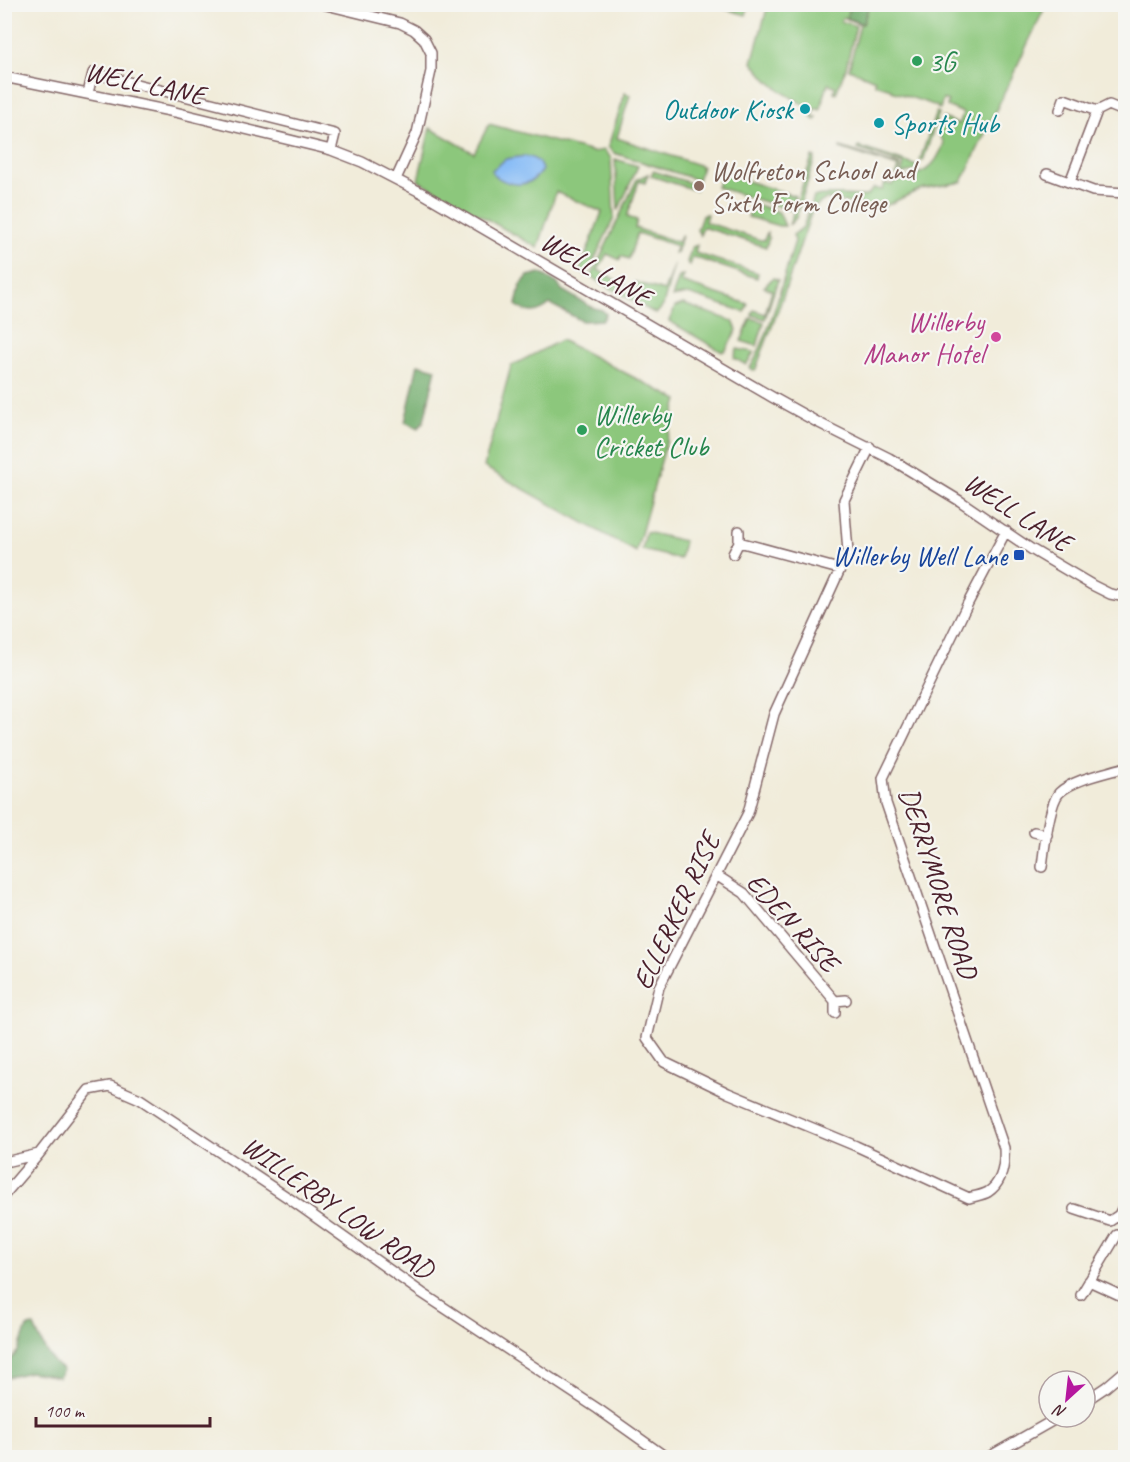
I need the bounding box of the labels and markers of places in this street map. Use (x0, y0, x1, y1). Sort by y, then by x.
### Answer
place label: 3G (929, 44, 959, 79)
marker: 3G (910, 54, 924, 68)
place label: Outdoor Kiosk (663, 92, 795, 127)
marker: Outdoor Kiosk (798, 102, 812, 116)
place label: Sports Hub (891, 106, 1001, 141)
marker: Sports Hub (872, 116, 886, 130)
place label: Wolfreton School and Sixth Form College (711, 153, 919, 220)
marker: Wolfreton School and Sixth Form College (692, 179, 706, 193)
place label: Willerby Manor Hotel (863, 304, 989, 371)
marker: Willerby Manor Hotel (989, 330, 1003, 344)
place label: Willerby Cricket Club (594, 397, 710, 464)
marker: Willerby Cricket Club (575, 423, 589, 437)
place label: Willerby Well Lane (832, 538, 1009, 573)
marker: Willerby Well Lane (1012, 548, 1026, 562)

